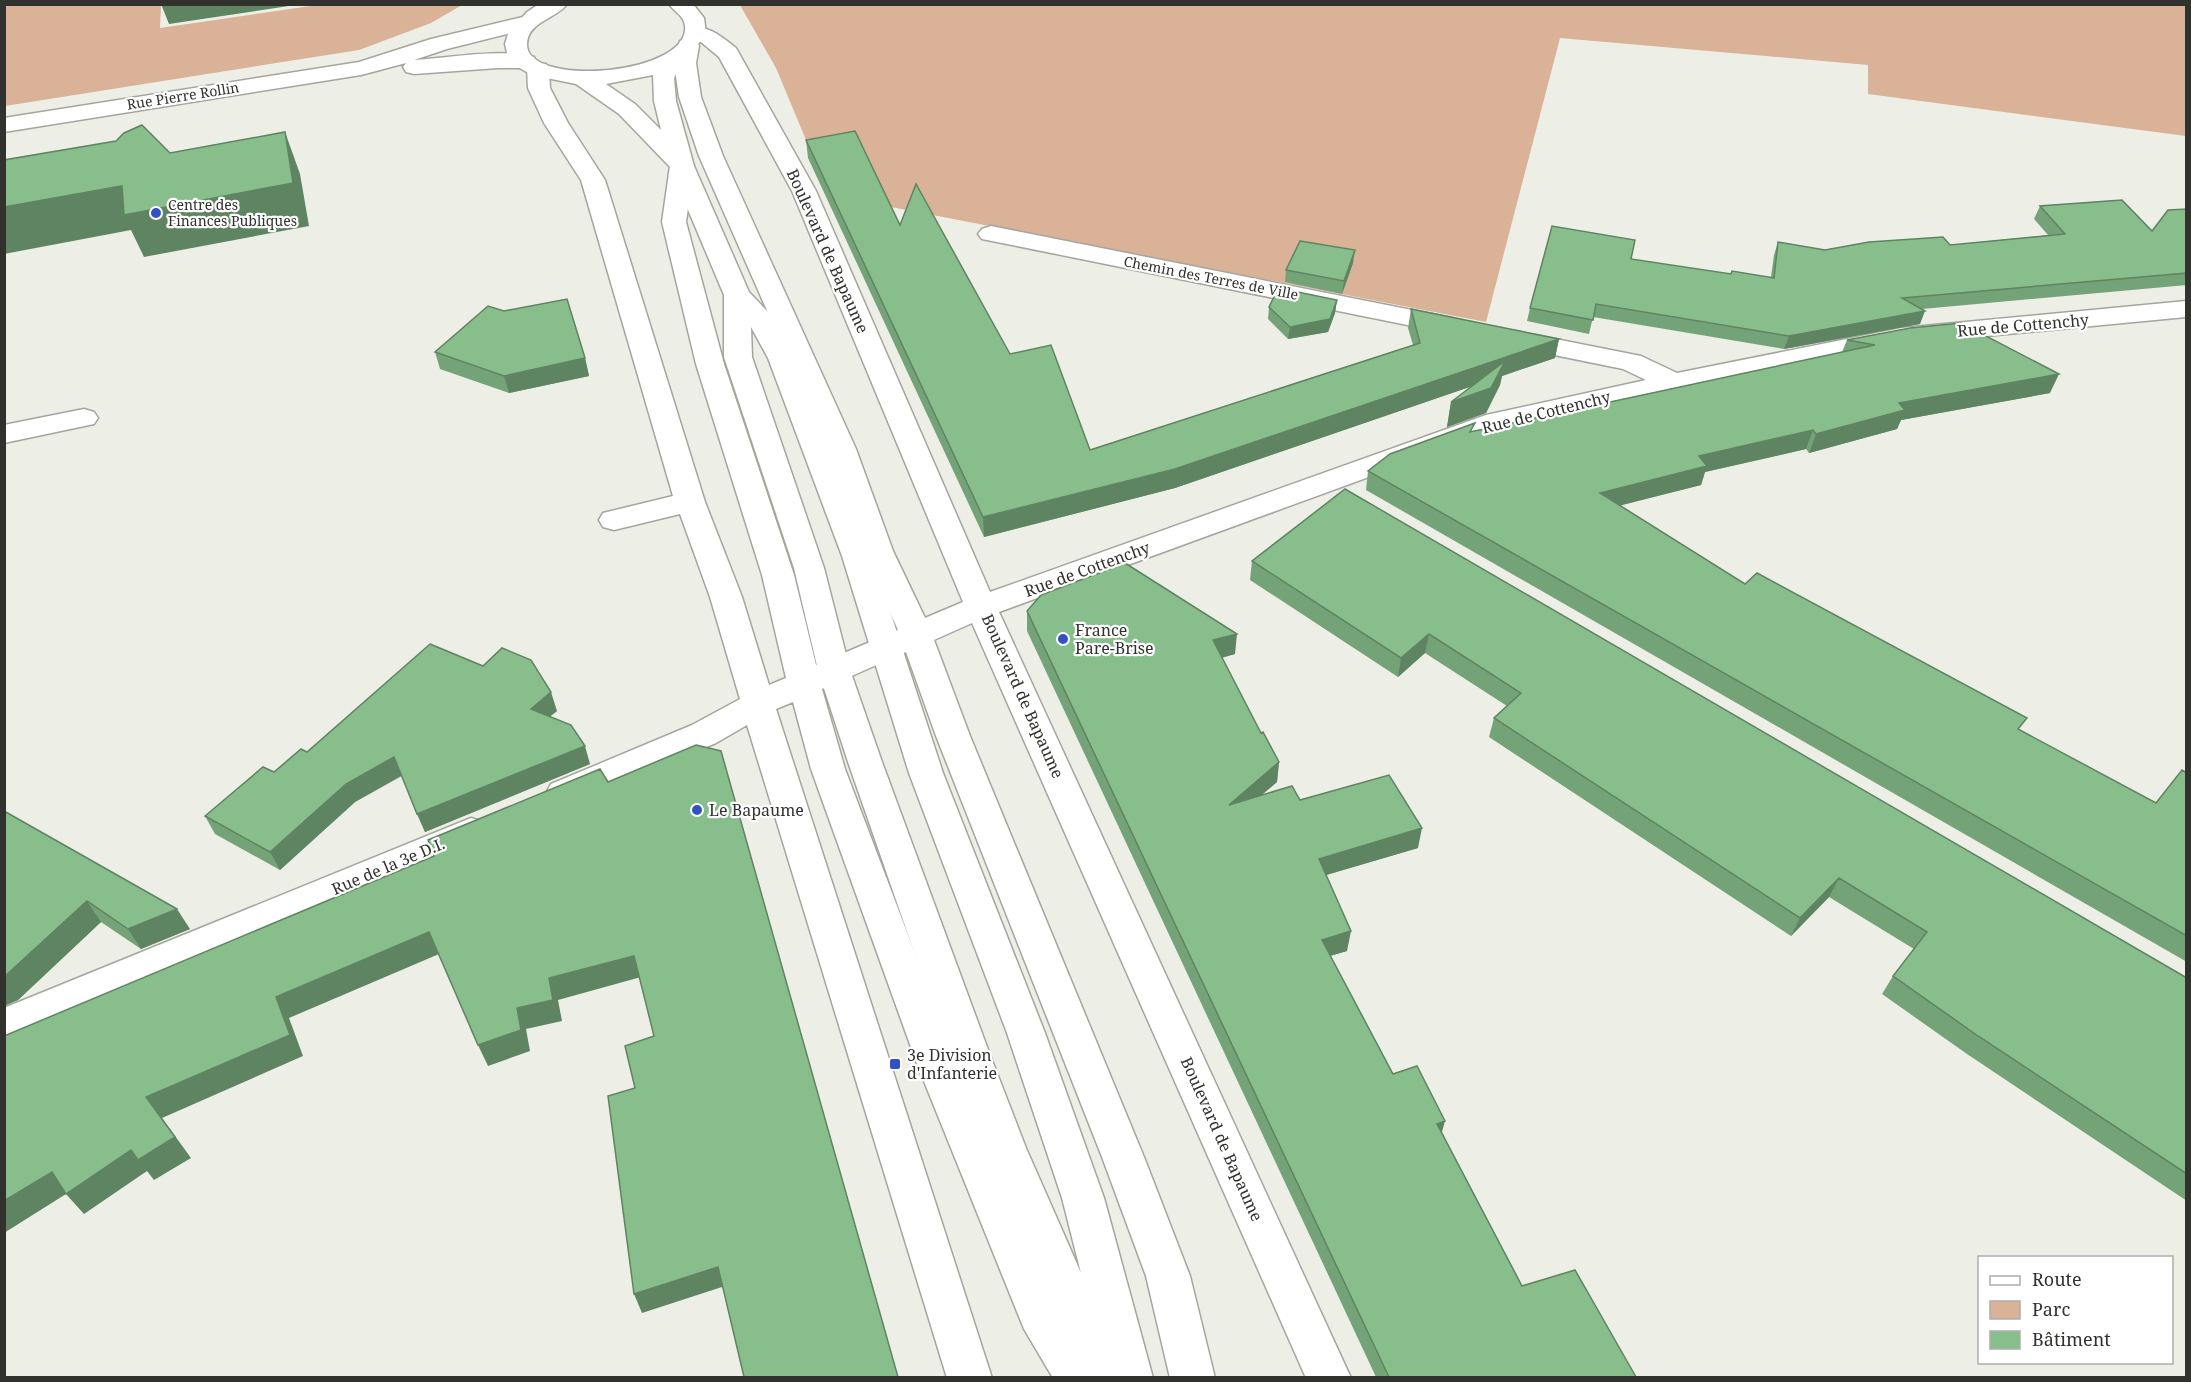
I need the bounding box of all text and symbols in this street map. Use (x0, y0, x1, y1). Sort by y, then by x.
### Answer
street label: Rue Pierre Rollin (125, 77, 240, 114)
street label: Boulevard de Bapaume (782, 165, 874, 337)
place label: Centre des Finances Publiques (168, 195, 297, 230)
marker: Centre des Finances Publiques (149, 206, 163, 220)
street label: Chemin des Terres de Ville (1122, 251, 1300, 304)
street label: Rue de Cottenchy (1956, 308, 2091, 342)
street label: Rue de Cottenchy (1479, 385, 1614, 439)
street label: Rue de Cottenchy (1021, 536, 1154, 602)
street label: Boulevard de Bapaume (977, 610, 1069, 782)
place label: France Pare-Brise (1075, 619, 1154, 659)
marker: France Pare-Brise (1056, 632, 1070, 646)
place label: Le Bapaume (709, 799, 804, 821)
marker: Le Bapaume (690, 803, 704, 817)
street label: Rue de la 3e D.I. (328, 832, 448, 900)
place label: 3e Division d'Infanterie (907, 1044, 997, 1084)
street label: Boulevard de Bapaume (1176, 1053, 1268, 1225)
marker: 3e Division d'Infanterie (888, 1057, 902, 1071)
legend (1978, 1256, 2173, 1364)
text: Route (2032, 1267, 2082, 1291)
text: Parc (2032, 1297, 2070, 1321)
text: Bâtiment (2032, 1327, 2111, 1351)

